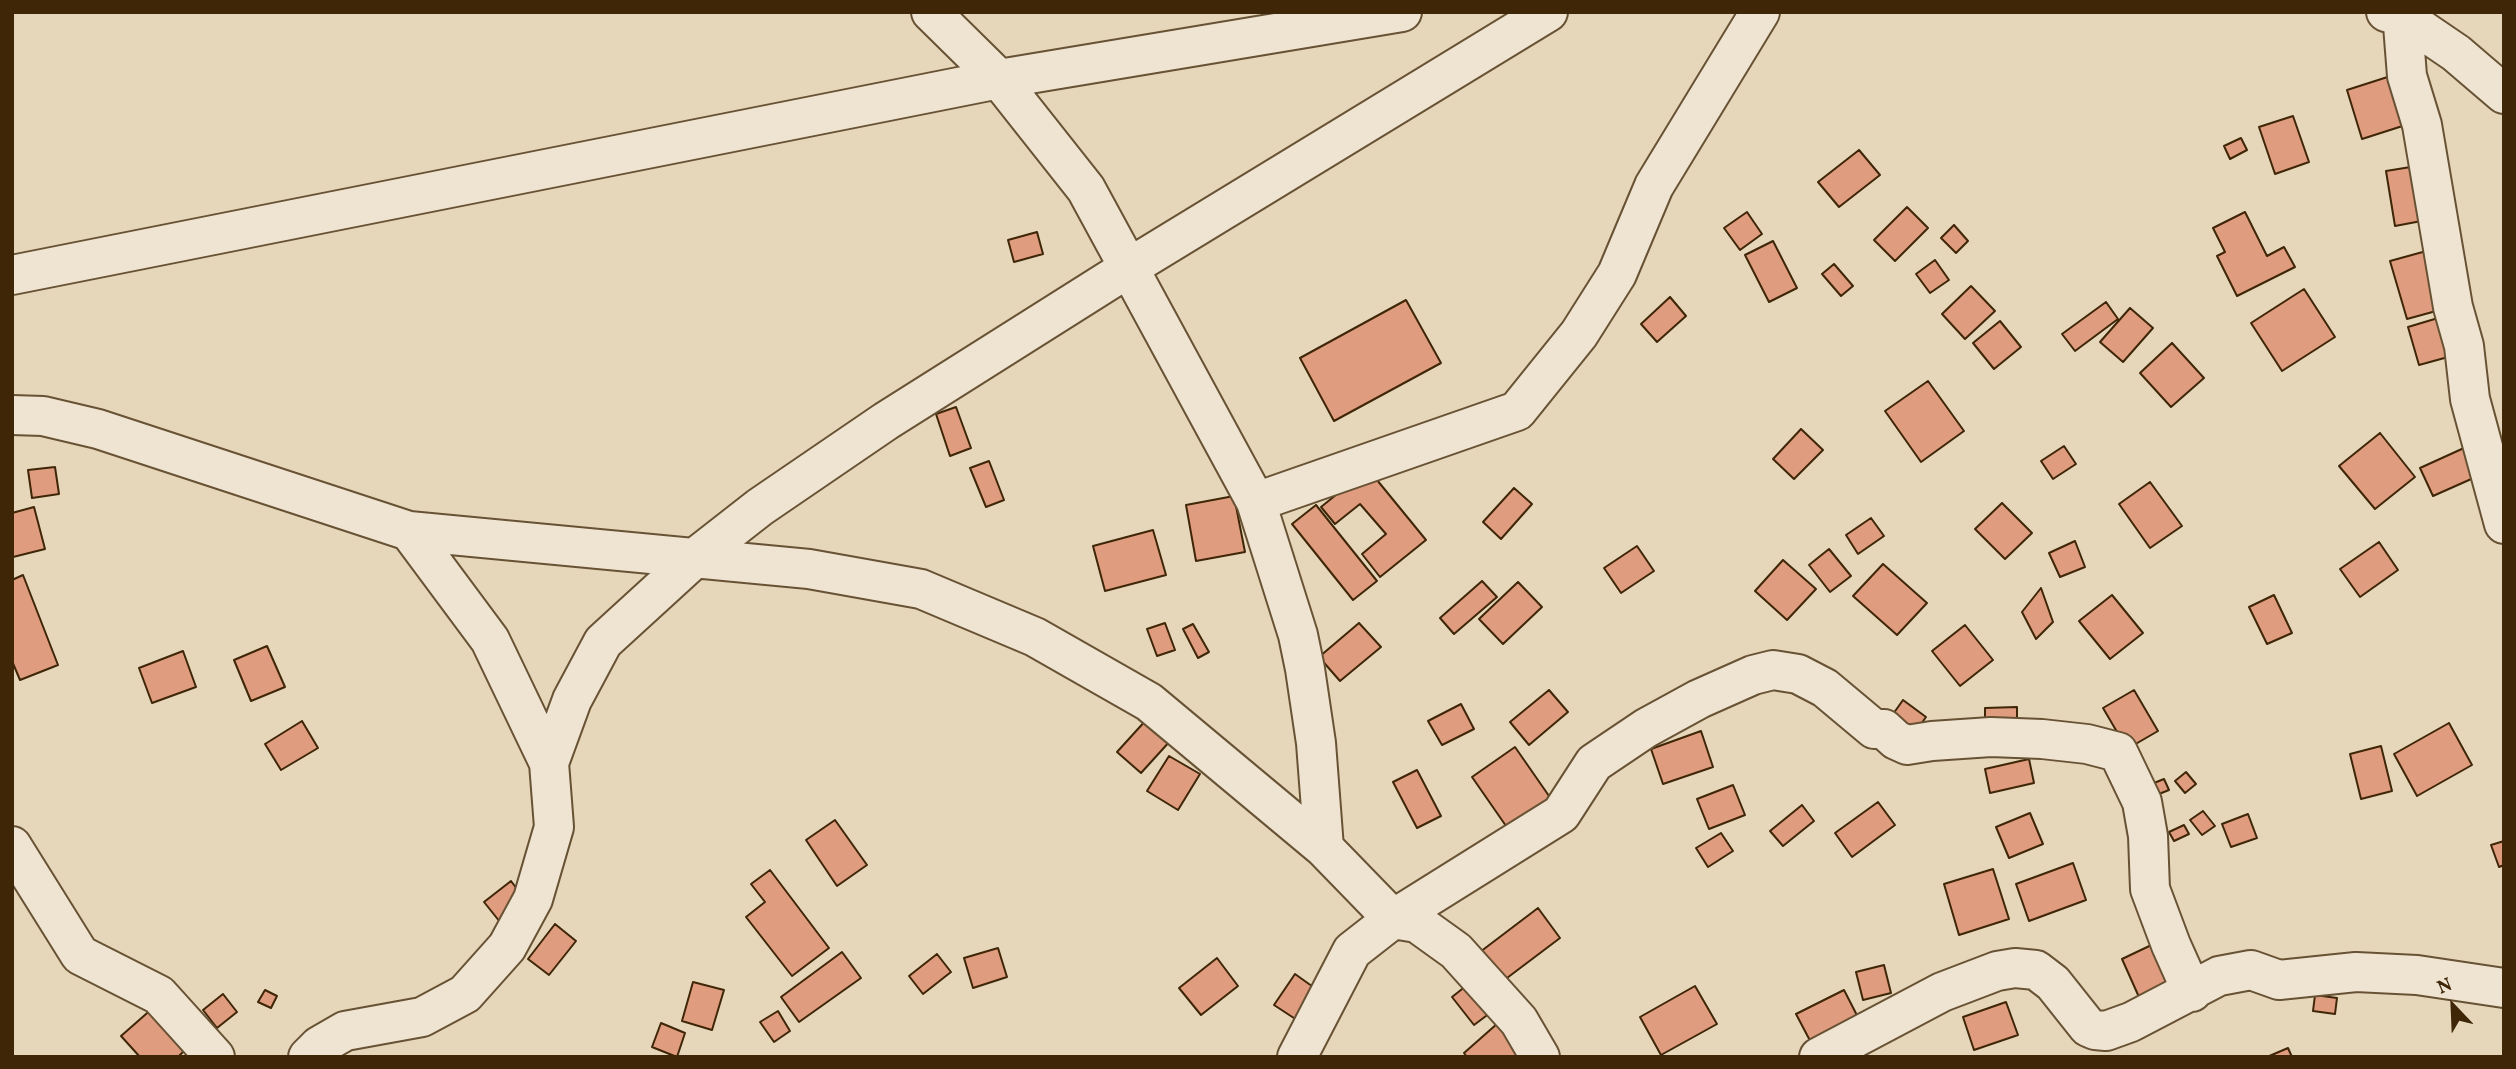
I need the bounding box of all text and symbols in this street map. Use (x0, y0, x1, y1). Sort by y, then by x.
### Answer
north arrow (2418, 971, 2488, 1041)
text: N (2433, 972, 2456, 1001)

